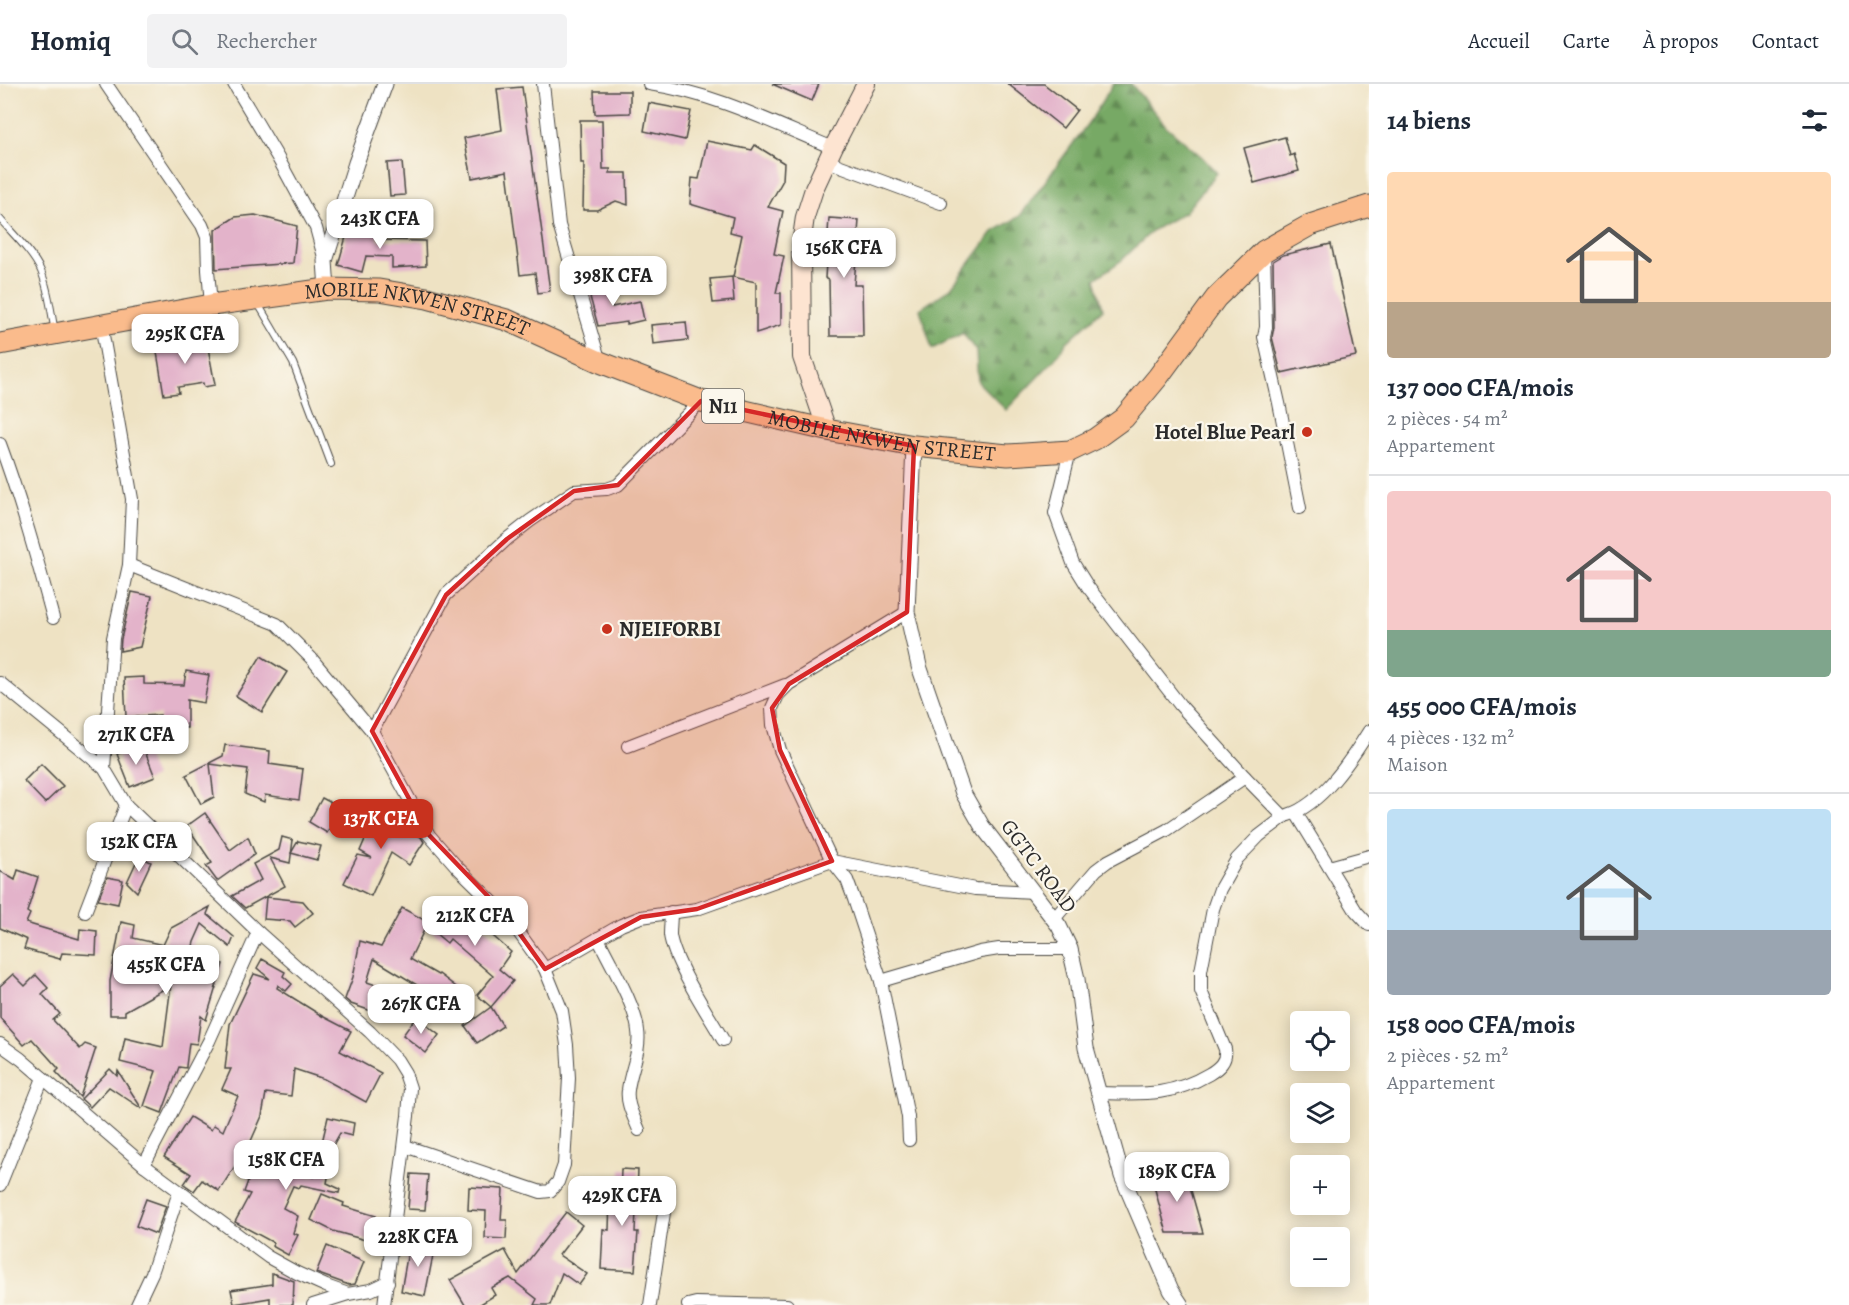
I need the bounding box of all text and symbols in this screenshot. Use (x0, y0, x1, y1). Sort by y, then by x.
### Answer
search box (147, 14, 567, 68)
text: Homiq (30, 22, 111, 60)
icon: search (168, 25, 201, 58)
text: Rechercher (216, 26, 317, 56)
text: Accueil (1468, 27, 1530, 55)
text: Carte (1563, 27, 1610, 55)
text: À propos (1643, 27, 1719, 55)
text: Contact (1752, 27, 1819, 55)
text: 14 biens (1387, 103, 1471, 138)
icon: filters (1798, 104, 1831, 137)
pin: 243K CFA (318, 199, 442, 250)
text: 243K CFA (341, 205, 420, 232)
icon: home (1555, 211, 1663, 319)
pin: 156K CFA (782, 228, 906, 279)
text: 156K CFA (806, 234, 882, 261)
pin: 398K CFA (551, 256, 675, 307)
text: 398K CFA (574, 262, 652, 289)
street label: MOBILE NKWEN STREET (302, 275, 535, 343)
pin: 295K CFA (123, 314, 247, 365)
text: 295K CFA (146, 320, 224, 347)
text: 137 000 CFA/mois (1387, 370, 1574, 405)
road number: N11 (702, 389, 744, 423)
street label: MOBILE NKWEN STREET (765, 403, 997, 468)
text: 2 pièces · 54 m² (1387, 405, 1508, 432)
place label: Hotel Blue Pearl (1154, 418, 1295, 446)
marker: Hotel Blue Pearl (1300, 425, 1314, 439)
text: Appartement (1387, 432, 1495, 459)
icon: home (1555, 530, 1663, 638)
place label: NJEIFORBI (619, 615, 721, 643)
marker: NJEIFORBI (600, 622, 614, 636)
text: 455 000 CFA/mois (1387, 689, 1577, 724)
pin: 271K CFA (74, 715, 198, 766)
text: 271K CFA (98, 721, 174, 748)
text: 4 pièces · 132 m² (1387, 724, 1514, 751)
text: Maison (1387, 751, 1448, 778)
pin: 137K CFA (319, 799, 443, 850)
text: 137K CFA (343, 805, 419, 832)
street label: GGTC ROAD (995, 813, 1083, 919)
pin: 152K CFA (77, 822, 201, 873)
text: 152K CFA (101, 828, 177, 855)
icon: home (1555, 848, 1663, 956)
pin: 212K CFA (413, 896, 537, 947)
text: 212K CFA (436, 902, 514, 929)
pin: 455K CFA (104, 945, 228, 996)
text: 455K CFA (127, 951, 205, 978)
pin: 267K CFA (359, 984, 483, 1035)
text: 267K CFA (382, 990, 460, 1017)
text: 158 000 CFA/mois (1387, 1007, 1575, 1042)
map controls (1290, 1011, 1350, 1287)
button: locate (1290, 1011, 1350, 1071)
text: 2 pièces · 52 m² (1387, 1042, 1508, 1069)
text: Appartement (1387, 1069, 1495, 1096)
button: layers (1290, 1083, 1350, 1143)
pin: 158K CFA (224, 1140, 348, 1191)
text: 158K CFA (248, 1146, 324, 1173)
pin: 189K CFA (1115, 1152, 1239, 1203)
button: + (1290, 1155, 1350, 1215)
text: 189K CFA (1138, 1158, 1216, 1185)
pin: 429K CFA (560, 1176, 684, 1227)
text: 429K CFA (582, 1182, 662, 1209)
pin: 228K CFA (356, 1217, 480, 1268)
text: 228K CFA (378, 1223, 458, 1250)
button: − (1290, 1227, 1350, 1287)

